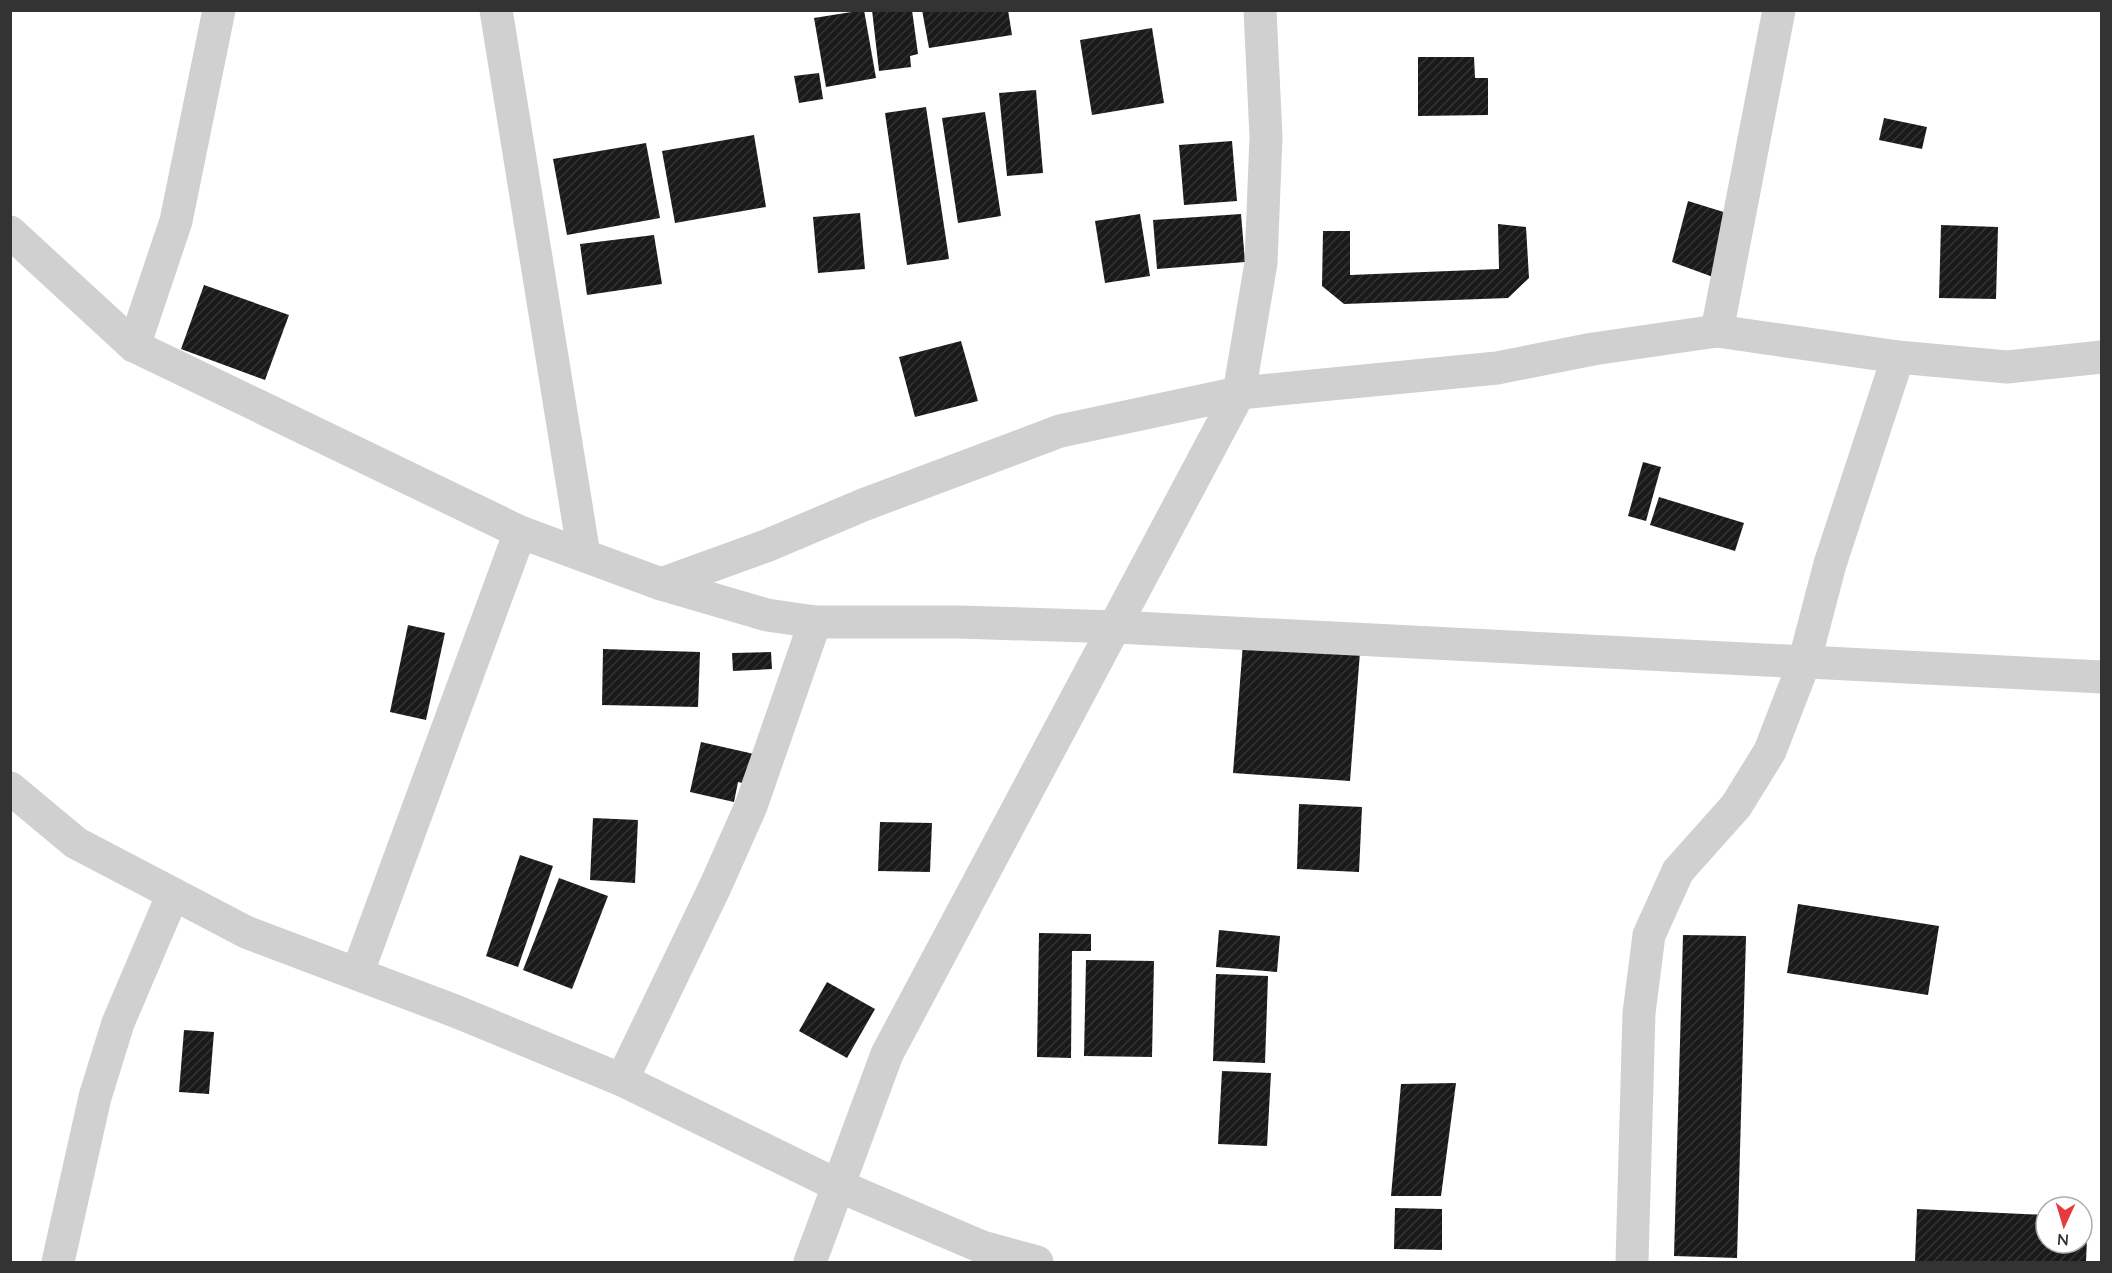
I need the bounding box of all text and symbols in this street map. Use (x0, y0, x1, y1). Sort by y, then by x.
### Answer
north arrow (2034, 1195, 2094, 1255)
text: N (2056, 1230, 2070, 1250)

